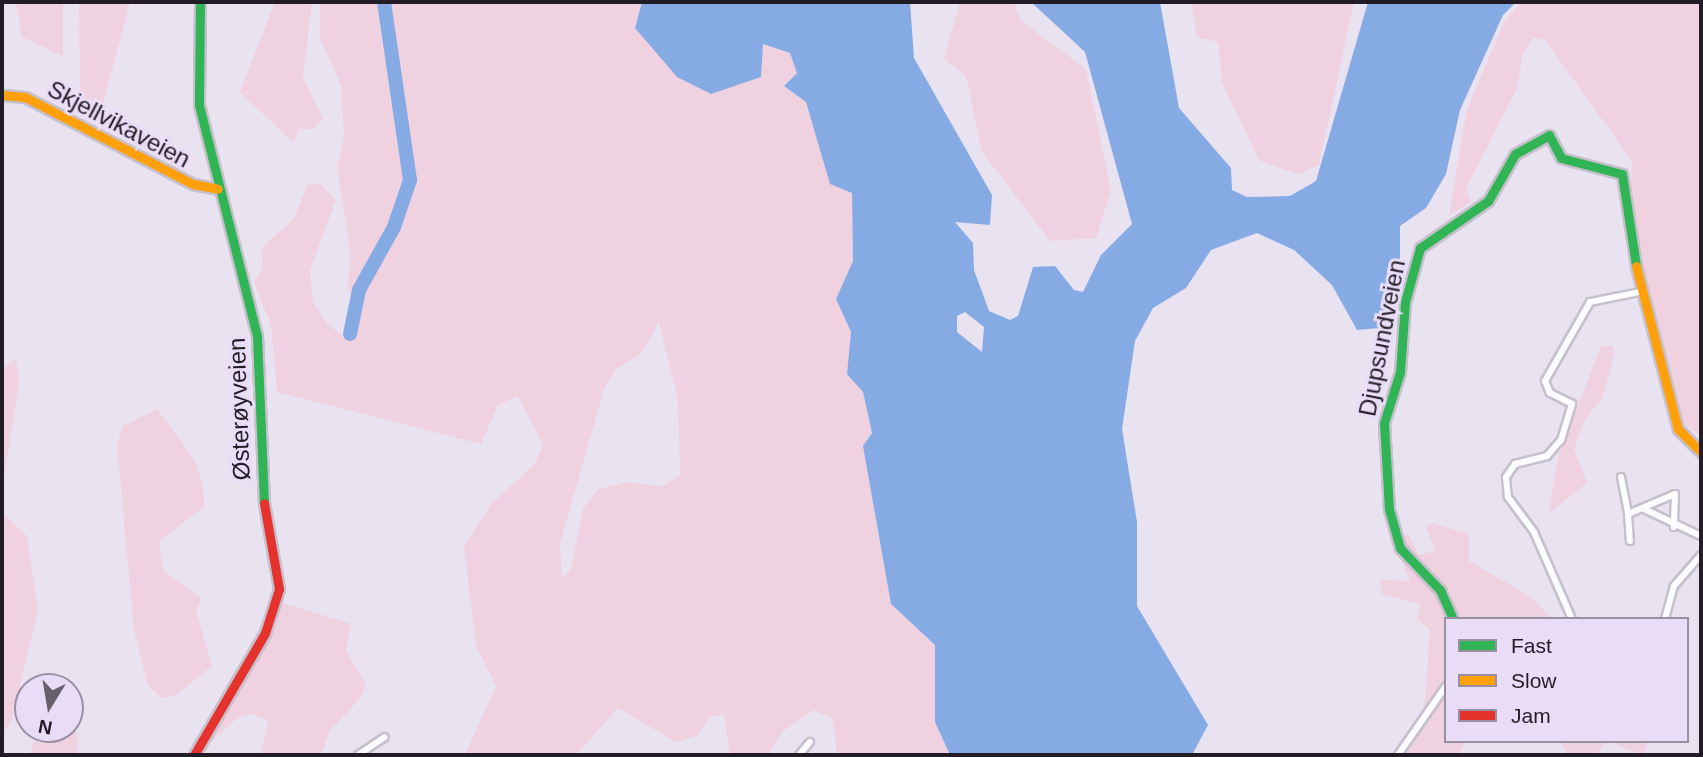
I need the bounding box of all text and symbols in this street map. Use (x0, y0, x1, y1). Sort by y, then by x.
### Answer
street label: Skjellvikaveien (43, 74, 195, 174)
street label: Djupsundveien (1353, 257, 1411, 419)
street label: Østerøyveien (222, 337, 256, 481)
legend (1444, 617, 1689, 743)
text: Fast (1511, 634, 1552, 657)
text: Slow (1511, 669, 1557, 692)
north arrow (14, 673, 84, 743)
text: Jam (1511, 704, 1551, 727)
text: N (37, 716, 54, 739)

